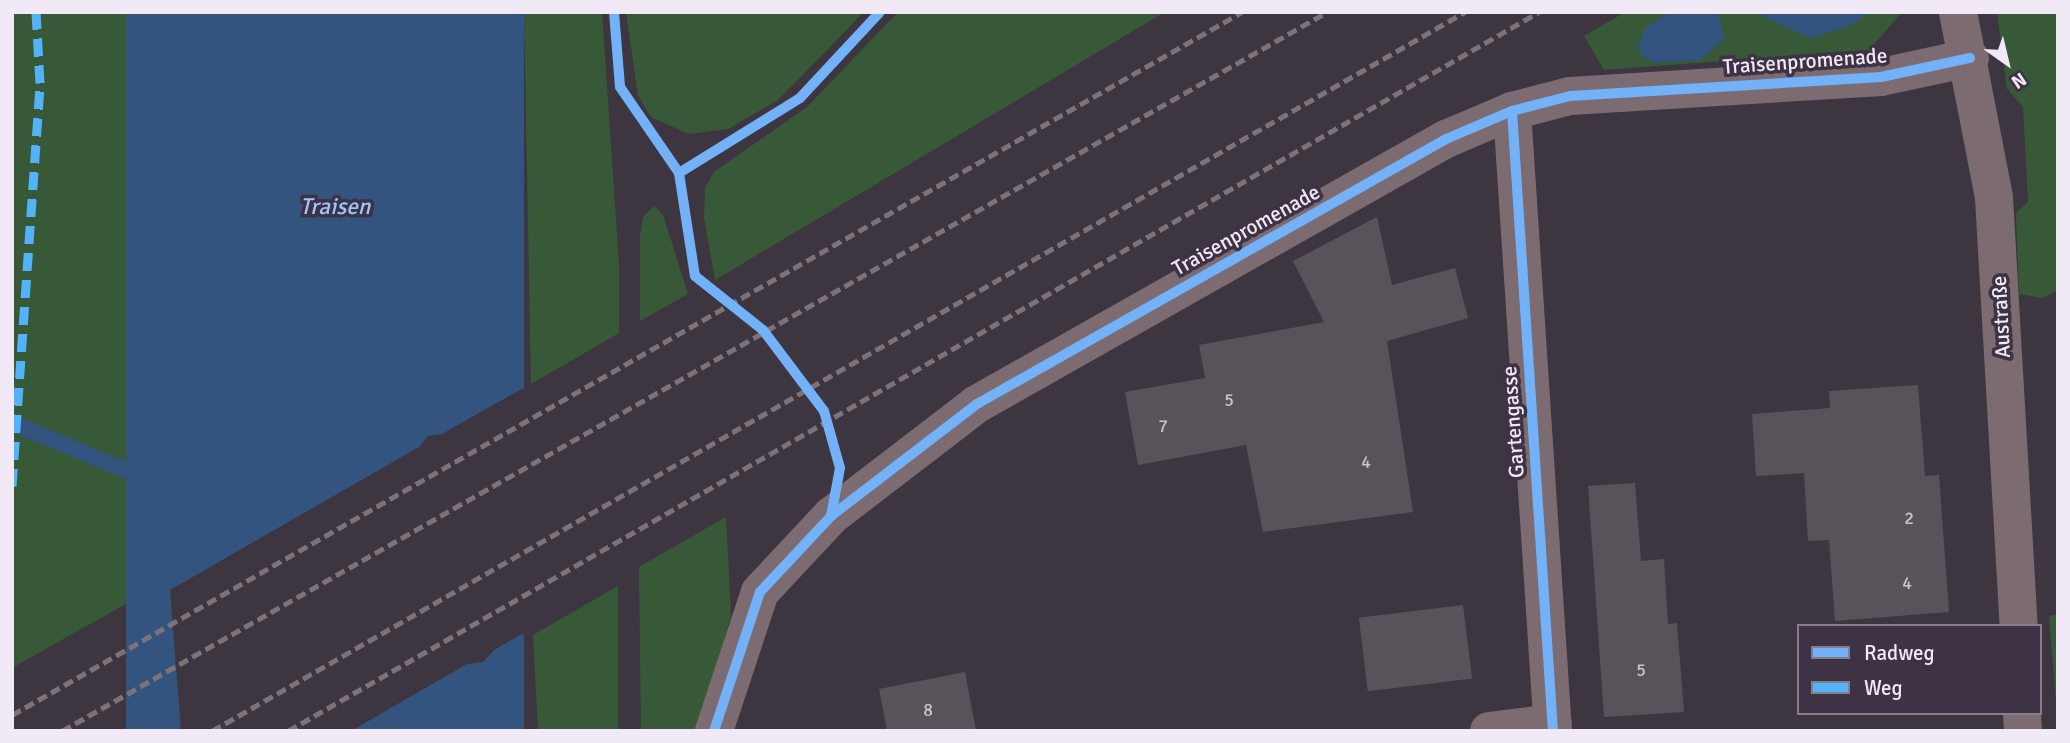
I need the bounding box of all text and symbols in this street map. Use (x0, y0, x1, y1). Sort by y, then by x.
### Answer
north arrow (1972, 28, 2042, 98)
street label: Traisenpromenade (1722, 43, 1888, 79)
text: N (2007, 67, 2031, 94)
street label: Traisenpromenade (1168, 179, 1324, 281)
water label: Traisen (300, 193, 370, 221)
street label: Austraße (1986, 275, 2016, 359)
street label: Gartengasse (1497, 365, 1529, 479)
house number: 5 (1224, 389, 1234, 411)
house number: 7 (1158, 415, 1168, 437)
house number: 4 (1361, 451, 1371, 473)
house number: 2 (1904, 507, 1914, 529)
house number: 4 (1902, 572, 1912, 594)
legend (1797, 624, 2042, 715)
text: Radweg (1864, 640, 1935, 666)
house number: 5 (1636, 659, 1646, 681)
text: Weg (1864, 675, 1903, 701)
house number: 8 (923, 699, 933, 721)

